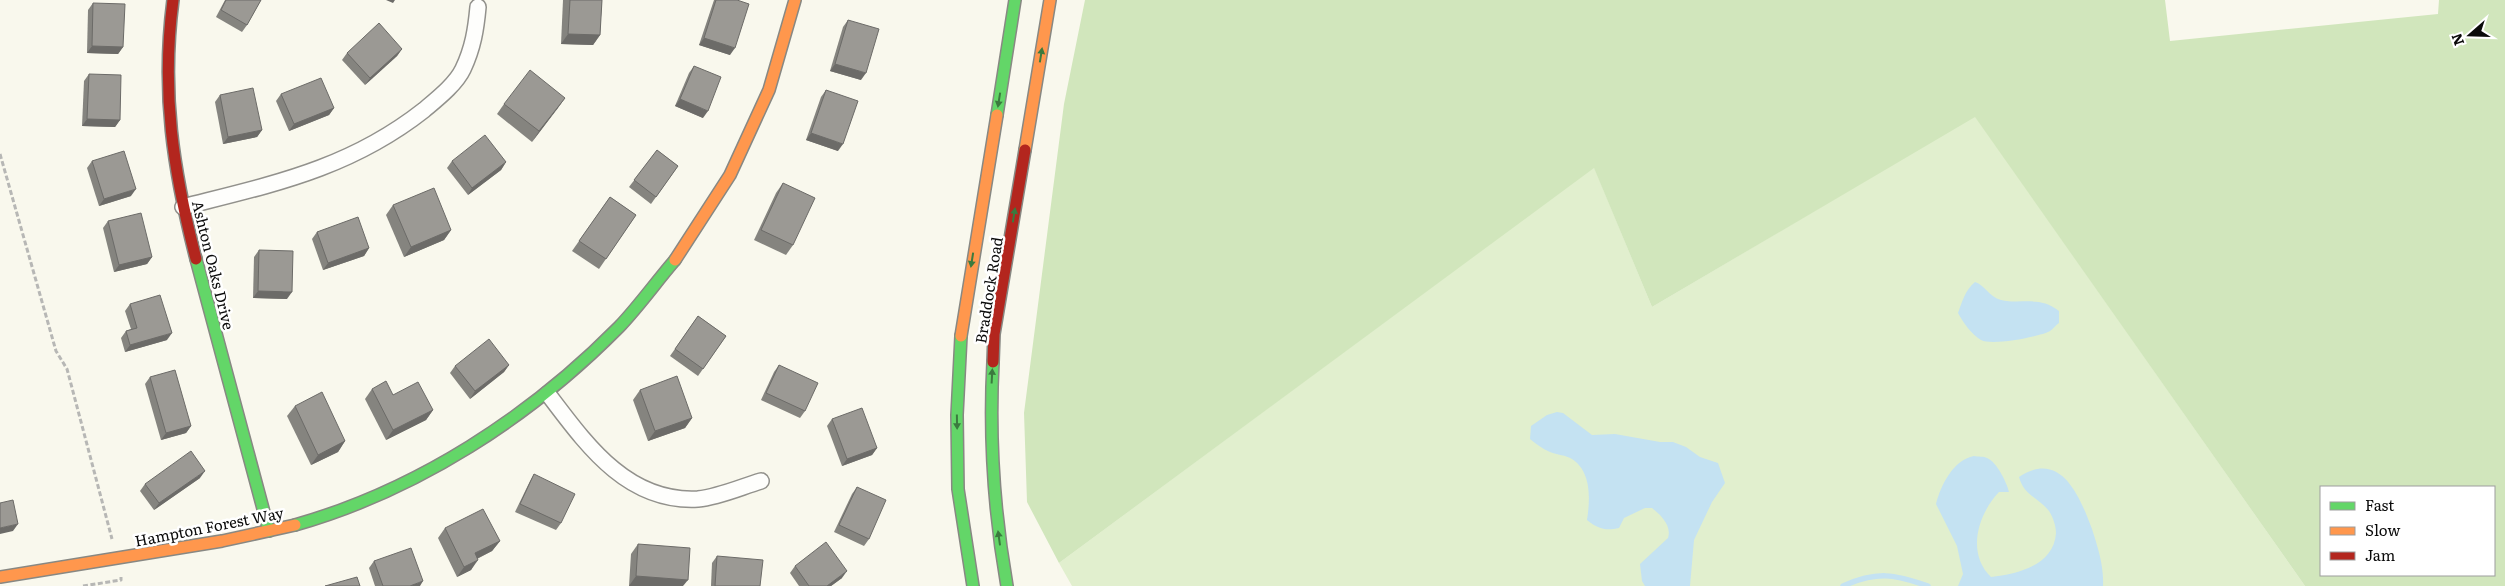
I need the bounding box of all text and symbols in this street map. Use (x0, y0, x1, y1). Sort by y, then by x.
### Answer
north arrow (2445, 10, 2495, 60)
text: N (2445, 31, 2468, 49)
one-way arrow (1037, 46, 1045, 62)
one-way arrow (994, 92, 1002, 108)
street label: Ashton Oaks Drive (187, 198, 241, 332)
one-way arrow (1011, 207, 1019, 223)
street label: Braddock Road (968, 235, 1008, 345)
one-way arrow (968, 253, 976, 269)
one-way arrow (988, 368, 996, 384)
one-way arrow (953, 414, 961, 430)
legend (2320, 486, 2495, 576)
text: Fast (2365, 493, 2394, 516)
street label: Hampton Forest Way (133, 500, 286, 552)
text: Slow (2365, 518, 2400, 541)
one-way arrow (994, 530, 1002, 546)
text: Jam (2365, 543, 2396, 566)

